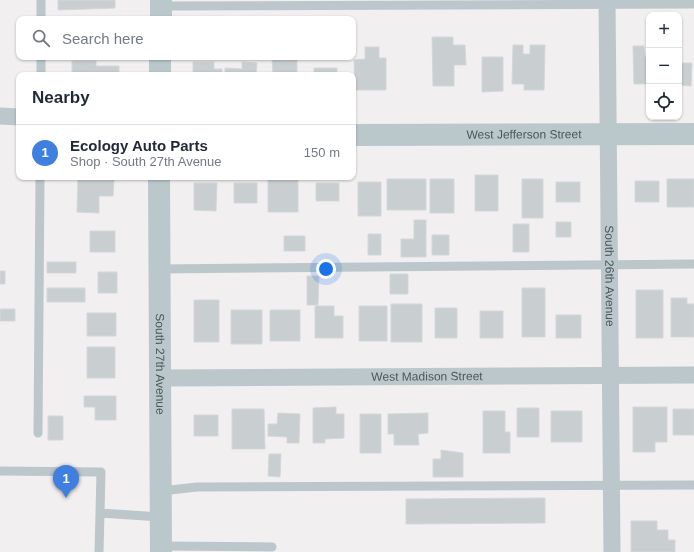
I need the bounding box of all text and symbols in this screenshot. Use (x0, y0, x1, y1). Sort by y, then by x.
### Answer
map controls (646, 12, 682, 120)
button: + (646, 12, 682, 48)
search box (16, 16, 356, 60)
icon: search (30, 27, 52, 49)
text: Search here (62, 30, 144, 47)
button: − (646, 48, 682, 84)
button: locate (646, 84, 682, 120)
text: Nearby (32, 88, 90, 107)
street label: West Jefferson Street (466, 127, 582, 142)
text: Ecology Auto Parts (70, 137, 208, 154)
text: 1 (41, 145, 49, 160)
text: 150 m (304, 145, 340, 160)
text: Shop · South 27th Avenue (70, 154, 222, 169)
street label: South 26th Avenue (602, 225, 617, 327)
your location (316, 259, 336, 279)
street label: South 27th Avenue (153, 313, 167, 415)
street label: West Madison Street (371, 369, 483, 384)
pin: 1 (53, 465, 79, 498)

